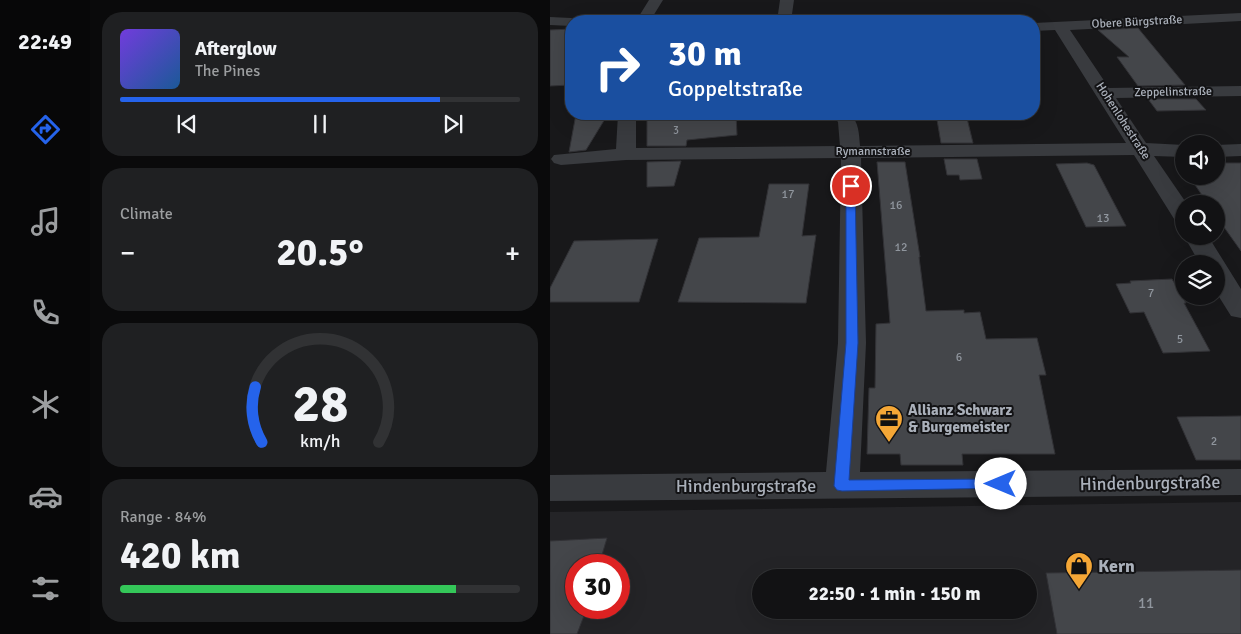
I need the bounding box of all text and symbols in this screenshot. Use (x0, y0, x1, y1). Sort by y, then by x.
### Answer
street label: Obere Bürgstraße (1091, 12, 1183, 32)
text: 22:49 (18, 28, 72, 55)
text: 30 m (668, 32, 742, 75)
icon: right (585, 35, 650, 100)
text: Afterglow (195, 37, 277, 61)
text: The Pines (195, 61, 260, 81)
text: Goppeltstraße (668, 75, 803, 102)
street label: Hohenlohestraße (1092, 80, 1154, 162)
street label: Zeppelinstraße (1134, 84, 1212, 100)
icon: previous (173, 110, 201, 138)
icon: pause (306, 110, 334, 138)
icon: next (439, 110, 467, 138)
icon: directions (28, 112, 63, 147)
house number: 3 (673, 124, 679, 137)
map controls (1175, 135, 1225, 305)
button: sound (1175, 135, 1225, 185)
street label: Rymannstraße (836, 144, 910, 159)
pin (830, 165, 872, 207)
icon: arrive (837, 172, 865, 200)
house number: 17 (782, 187, 794, 202)
button: search (1175, 195, 1225, 245)
house number: 16 (890, 198, 902, 213)
icon: music (28, 204, 63, 239)
text: Climate (120, 204, 173, 224)
house number: 13 (1097, 211, 1109, 226)
text: 20.5° (276, 229, 364, 276)
text: − (120, 236, 135, 270)
text: + (505, 236, 520, 270)
house number: 12 (895, 240, 907, 255)
button: layers (1175, 255, 1225, 305)
house number: 7 (1148, 286, 1154, 301)
icon: phone (28, 295, 63, 330)
house number: 5 (1177, 332, 1183, 347)
house number: 6 (956, 350, 962, 365)
text: 28 (292, 372, 348, 436)
icon: climate (28, 387, 63, 422)
place label: Allianz Schwarz & Burgemeister (908, 401, 1012, 436)
office icon: Allianz Schwarz & Burgemeister (874, 404, 904, 443)
text: km/h (300, 430, 340, 452)
house number: 2 (1211, 434, 1217, 449)
position arrow (974, 457, 1026, 509)
street label: Hindenburgstraße (1080, 471, 1220, 495)
street label: Hindenburgstraße (676, 475, 816, 497)
icon: car (28, 479, 63, 514)
text: Range · 84% (120, 507, 206, 527)
text: 420 km (120, 532, 241, 579)
shop icon: Kern (1064, 551, 1094, 590)
speed limit sign: 30 (565, 554, 630, 619)
place label: Kern (1098, 555, 1135, 577)
icon: filters (28, 571, 63, 606)
text: 22:50 · 1 min · 150 m (808, 582, 981, 606)
house number: 11 (1138, 594, 1154, 612)

